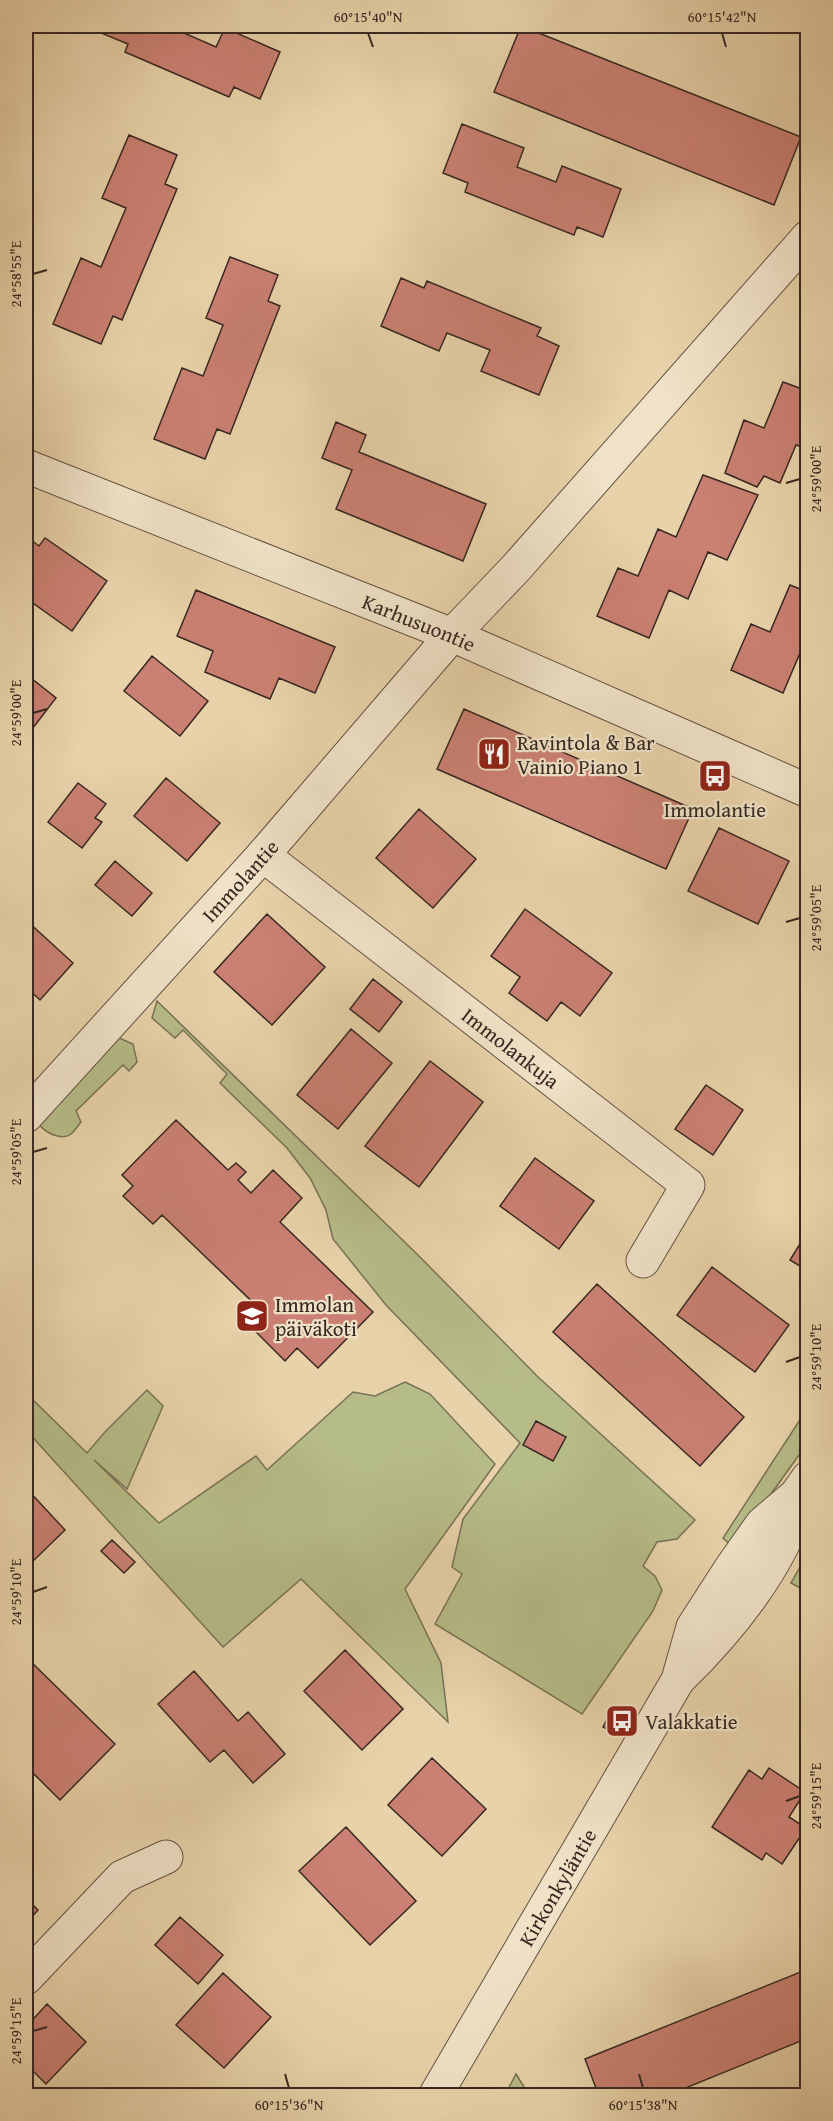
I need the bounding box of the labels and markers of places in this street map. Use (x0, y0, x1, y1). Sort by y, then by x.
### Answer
place label: Ravintola & Bar Vainio Piano 1 (517, 727, 655, 782)
restaurant icon: Ravintola & Bar Vainio Piano 1 (476, 736, 512, 772)
bus stop icon: Immolantie (697, 758, 733, 794)
place label: Immolantie (664, 794, 766, 825)
place label: Immolan päiväkoti (275, 1289, 357, 1344)
school or university icon: Immolan päiväkoti (234, 1298, 270, 1334)
bus stop icon: Valakkatie (604, 1703, 640, 1739)
place label: Valakkatie (645, 1706, 738, 1737)

